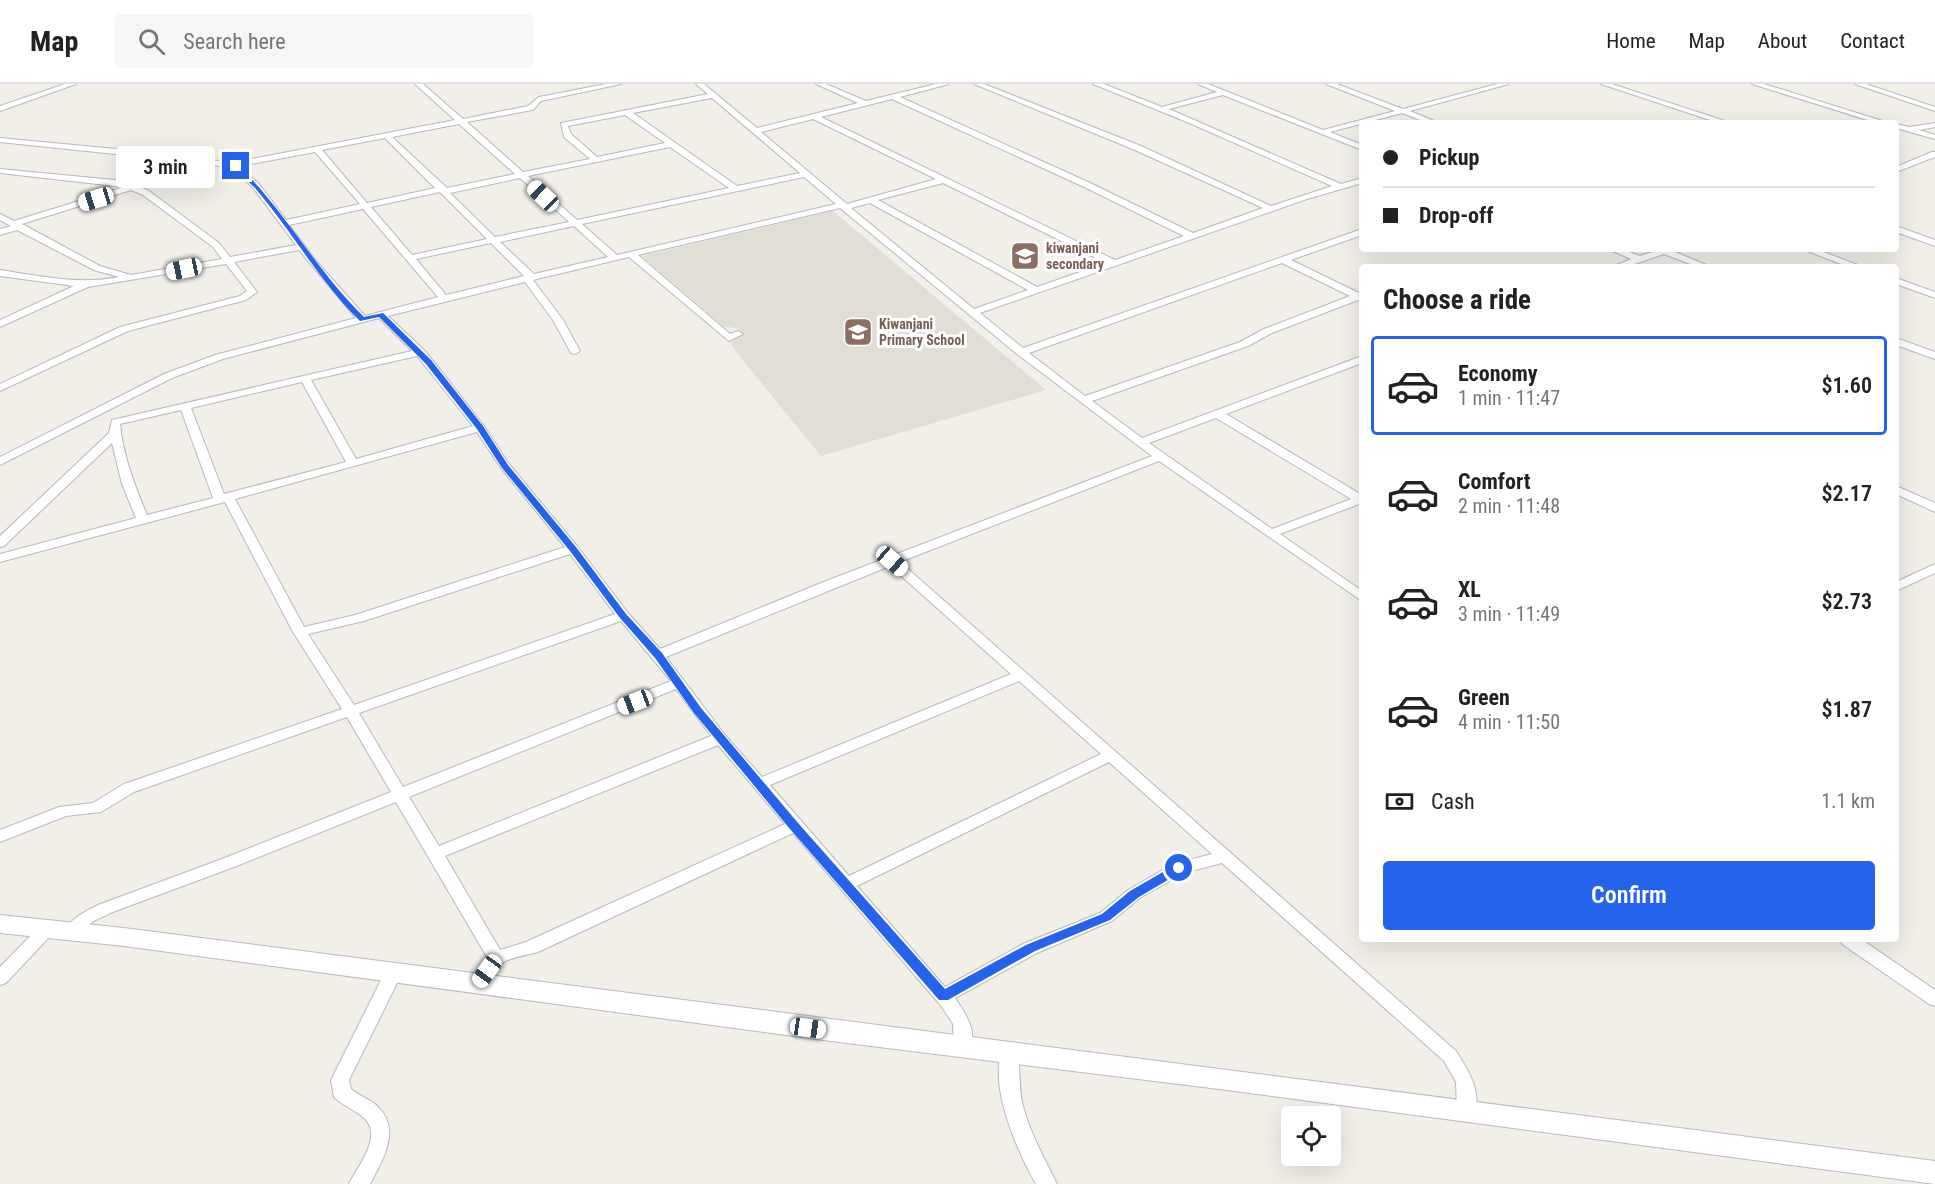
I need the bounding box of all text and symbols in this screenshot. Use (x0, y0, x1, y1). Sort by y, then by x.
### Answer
search box (114, 14, 534, 68)
text: Map (30, 25, 78, 58)
icon: search (135, 25, 168, 58)
text: Search here (183, 29, 286, 54)
text: Home (1606, 29, 1656, 53)
text: Map (1689, 29, 1725, 53)
text: About (1758, 29, 1807, 53)
text: Contact (1840, 29, 1905, 53)
callout: 3 min (116, 145, 215, 187)
text: Pickup (1419, 145, 1479, 170)
route end (222, 152, 249, 179)
text: 3 min (143, 155, 188, 179)
car (524, 177, 562, 215)
car (76, 185, 116, 213)
text: Drop-off (1419, 203, 1493, 228)
school or university icon: kiwanjani secondary (1009, 240, 1041, 272)
place label: kiwanjani secondary (1046, 240, 1105, 272)
car (165, 256, 203, 282)
text: Choose a ride (1383, 284, 1531, 316)
school or university icon: Kiwanjani Primary School (842, 316, 874, 348)
place label: Kiwanjani Primary School (879, 316, 965, 348)
icon: car (1386, 359, 1440, 413)
text: Economy (1458, 361, 1538, 386)
text: $1.60 (1821, 373, 1872, 398)
text: 1 min · 11:47 (1458, 386, 1560, 410)
icon: car (1386, 467, 1440, 521)
text: Comfort (1458, 469, 1531, 494)
text: $2.17 (1821, 481, 1872, 506)
text: 2 min · 11:48 (1458, 494, 1560, 518)
car (873, 542, 911, 580)
icon: car (1386, 575, 1440, 629)
text: XL (1458, 577, 1481, 602)
text: $2.73 (1821, 589, 1872, 614)
text: 3 min · 11:49 (1458, 602, 1560, 626)
icon: car (1386, 683, 1440, 737)
text: Green (1458, 685, 1510, 710)
car (615, 687, 655, 717)
text: $1.87 (1821, 697, 1872, 722)
text: 4 min · 11:50 (1458, 710, 1560, 734)
icon: cash (1383, 785, 1416, 818)
text: Cash (1431, 789, 1475, 814)
text: 1.1 km (1821, 789, 1875, 813)
route start (1165, 854, 1192, 881)
button: Confirm (1383, 861, 1875, 930)
car (469, 951, 505, 991)
car (789, 1017, 827, 1039)
map controls (1281, 1106, 1341, 1166)
button: locate (1281, 1106, 1341, 1166)

